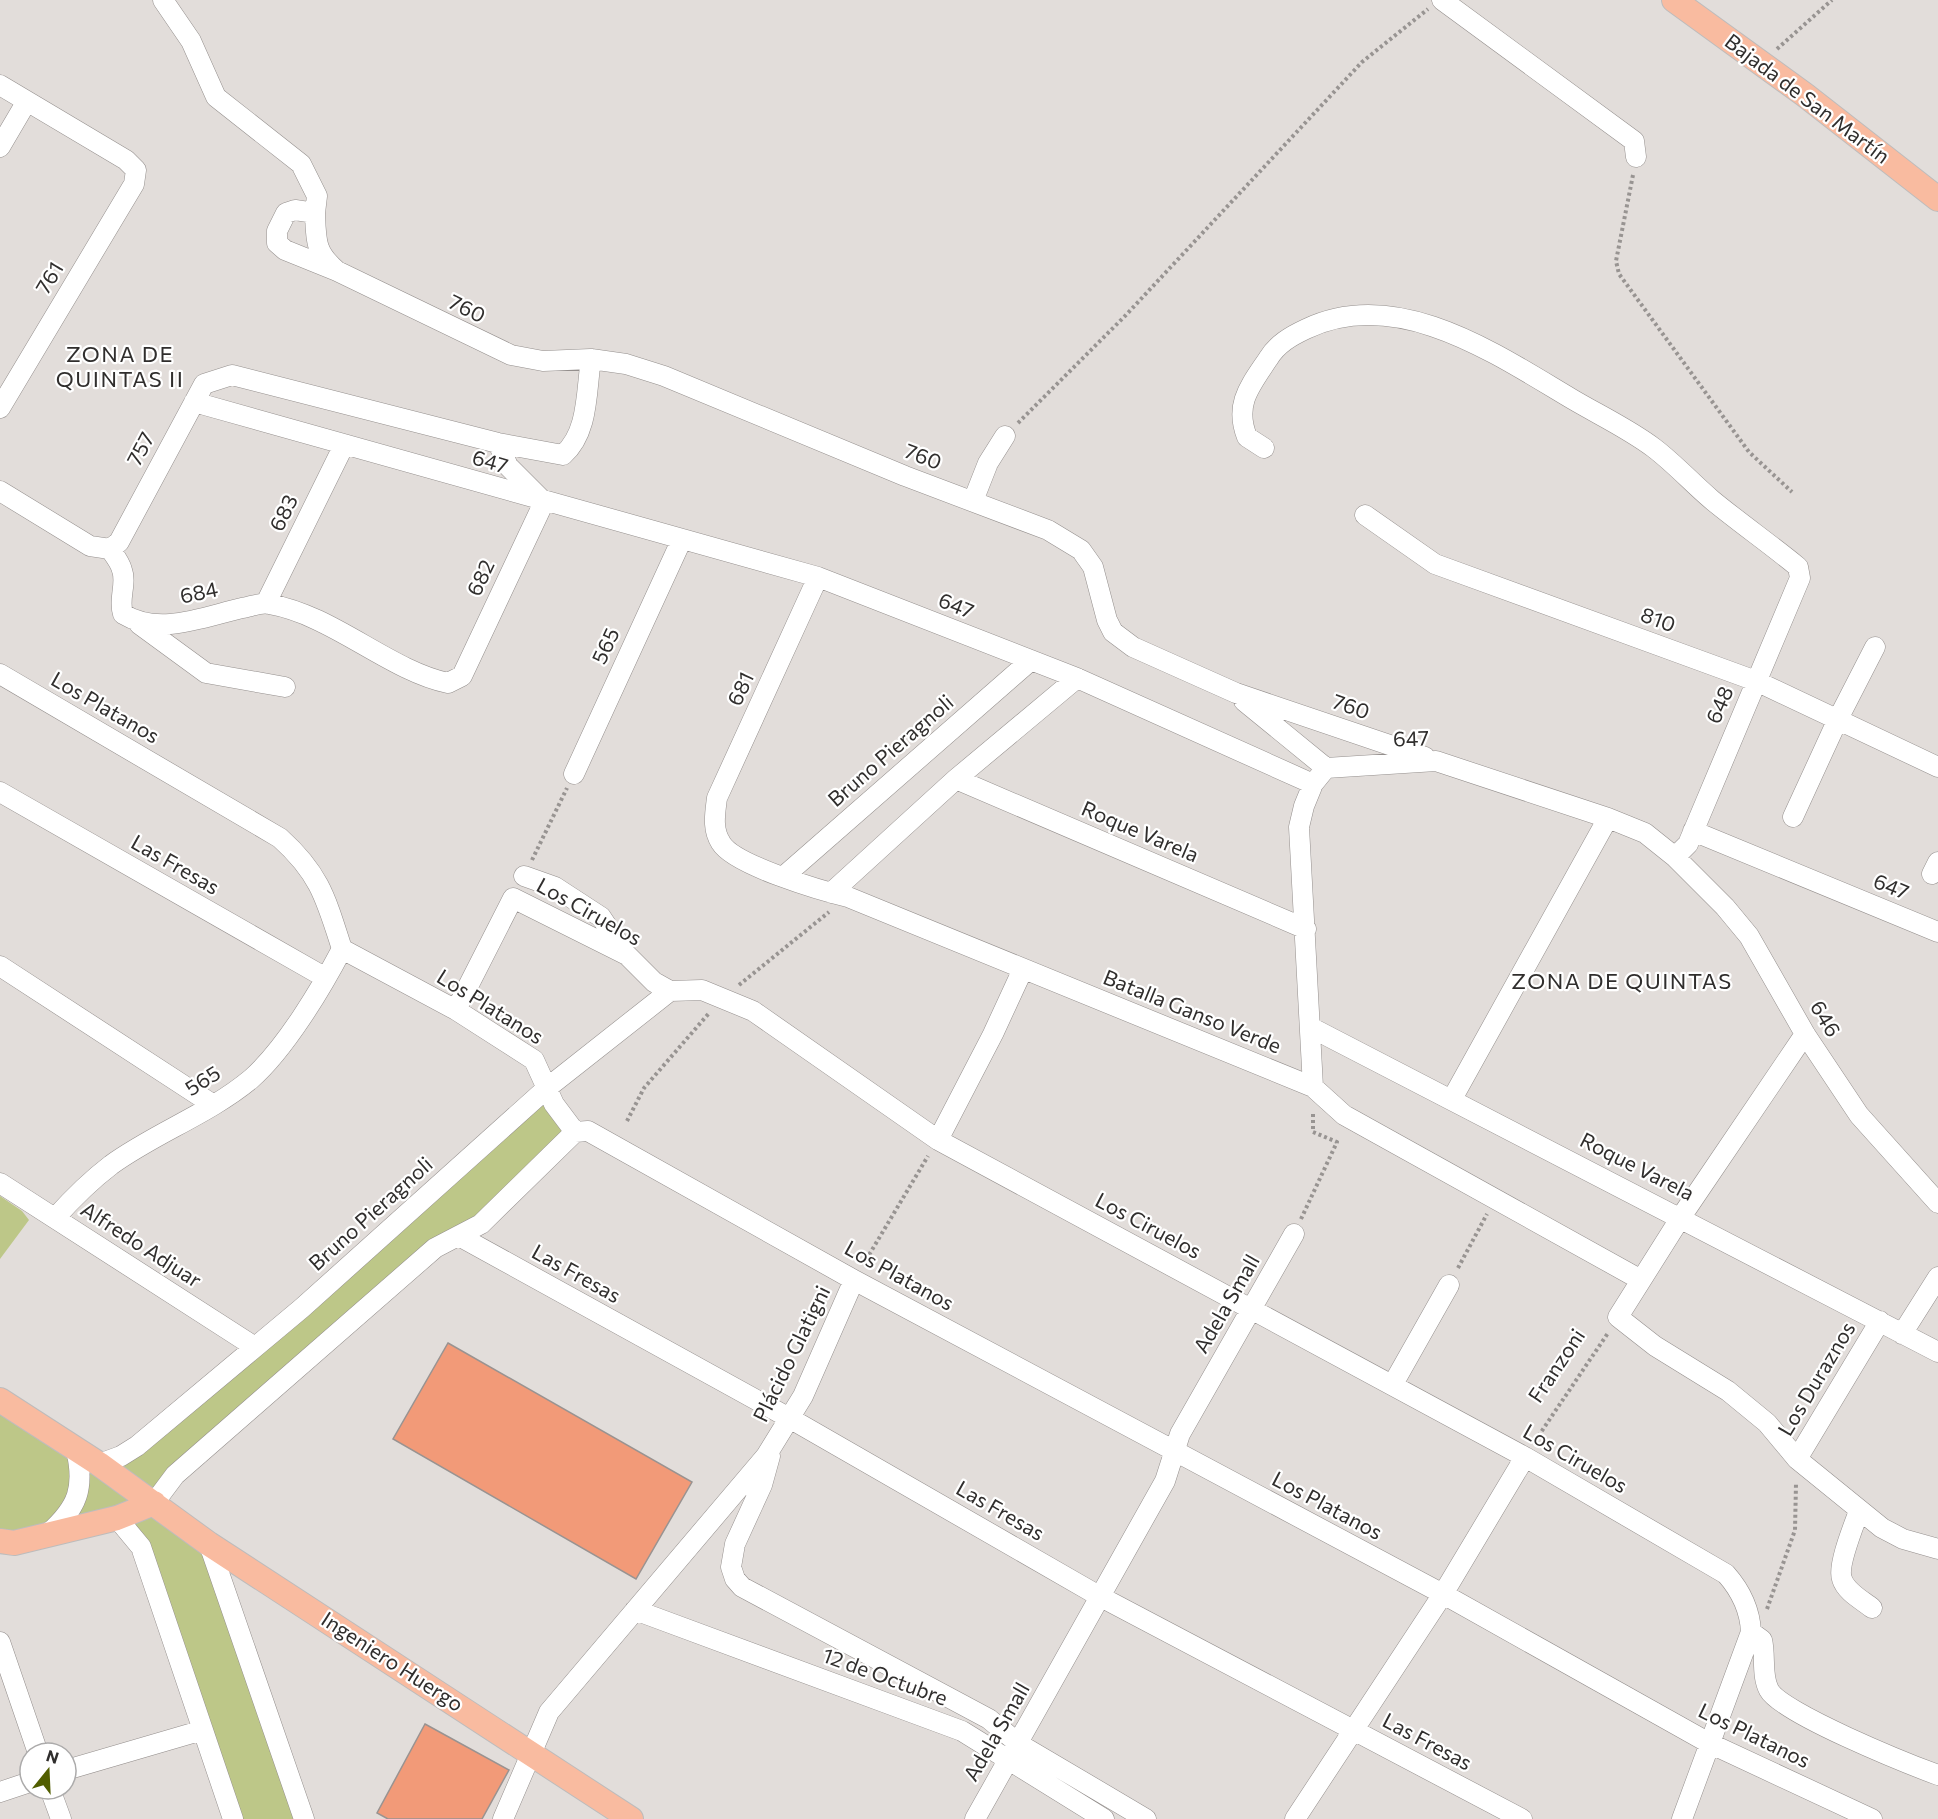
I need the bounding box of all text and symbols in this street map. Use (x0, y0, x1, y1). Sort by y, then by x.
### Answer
street label: Bajada de San Martín (1721, 28, 1895, 168)
street label: 761 (30, 257, 68, 298)
street label: 760 (445, 288, 490, 327)
district label: ZONA DE QUINTAS II (56, 340, 184, 392)
street label: 757 (121, 427, 159, 469)
street label: 760 (902, 437, 946, 474)
street label: 647 (470, 444, 511, 478)
street label: 683 (263, 490, 302, 535)
street label: 682 (460, 555, 499, 599)
street label: 684 (177, 575, 220, 608)
street label: 647 (935, 586, 978, 623)
street label: 810 (1638, 601, 1679, 636)
street label: 565 (586, 623, 624, 667)
street label: Los Platanos (47, 666, 164, 748)
street label: 681 (721, 667, 758, 709)
street label: 648 (1700, 682, 1738, 727)
street label: 760 (1330, 688, 1373, 724)
street label: Bruno Pieragnoli (822, 689, 958, 811)
street label: 647 (1393, 724, 1429, 751)
street label: Roque Varela (1078, 795, 1203, 866)
street label: Las Fresas (127, 828, 224, 899)
street label: 647 (1870, 867, 1913, 904)
street label: Los Ciruelos (533, 872, 647, 950)
street label: Los Platanos (433, 963, 549, 1048)
street label: Batalla Ganso Verde (1100, 964, 1285, 1058)
district label: ZONA DE QUINTAS (1511, 967, 1733, 994)
street label: 646 (1806, 995, 1847, 1041)
street label: 565 (180, 1059, 224, 1100)
street label: Roque Varela (1576, 1126, 1699, 1205)
street label: Bruno Pieragnoli (303, 1151, 437, 1275)
street label: Los Ciruelos (1092, 1186, 1206, 1263)
street label: Alfredo Adjuar (77, 1196, 207, 1292)
street label: Los Platanos (841, 1234, 959, 1315)
street label: Las Fresas (528, 1238, 625, 1307)
street label: Adela Small (1187, 1249, 1264, 1357)
street label: Plácido Glatigni (747, 1281, 834, 1426)
street label: Los Duraznos (1772, 1317, 1860, 1440)
street label: Franzoni (1522, 1324, 1589, 1407)
street label: Los Ciruelos (1519, 1418, 1632, 1498)
street label: Los Platanos (1268, 1465, 1387, 1544)
street label: Las Fresas (952, 1474, 1049, 1545)
street label: Ingeniero Huergo (317, 1606, 468, 1716)
street label: 12 de Octubre (820, 1641, 951, 1710)
street label: Adela Small (957, 1677, 1034, 1785)
street label: Los Platanos (1695, 1697, 1814, 1772)
street label: Las Fresas (1379, 1707, 1477, 1775)
north arrow (18, 1741, 78, 1801)
text: N (44, 1745, 61, 1767)

